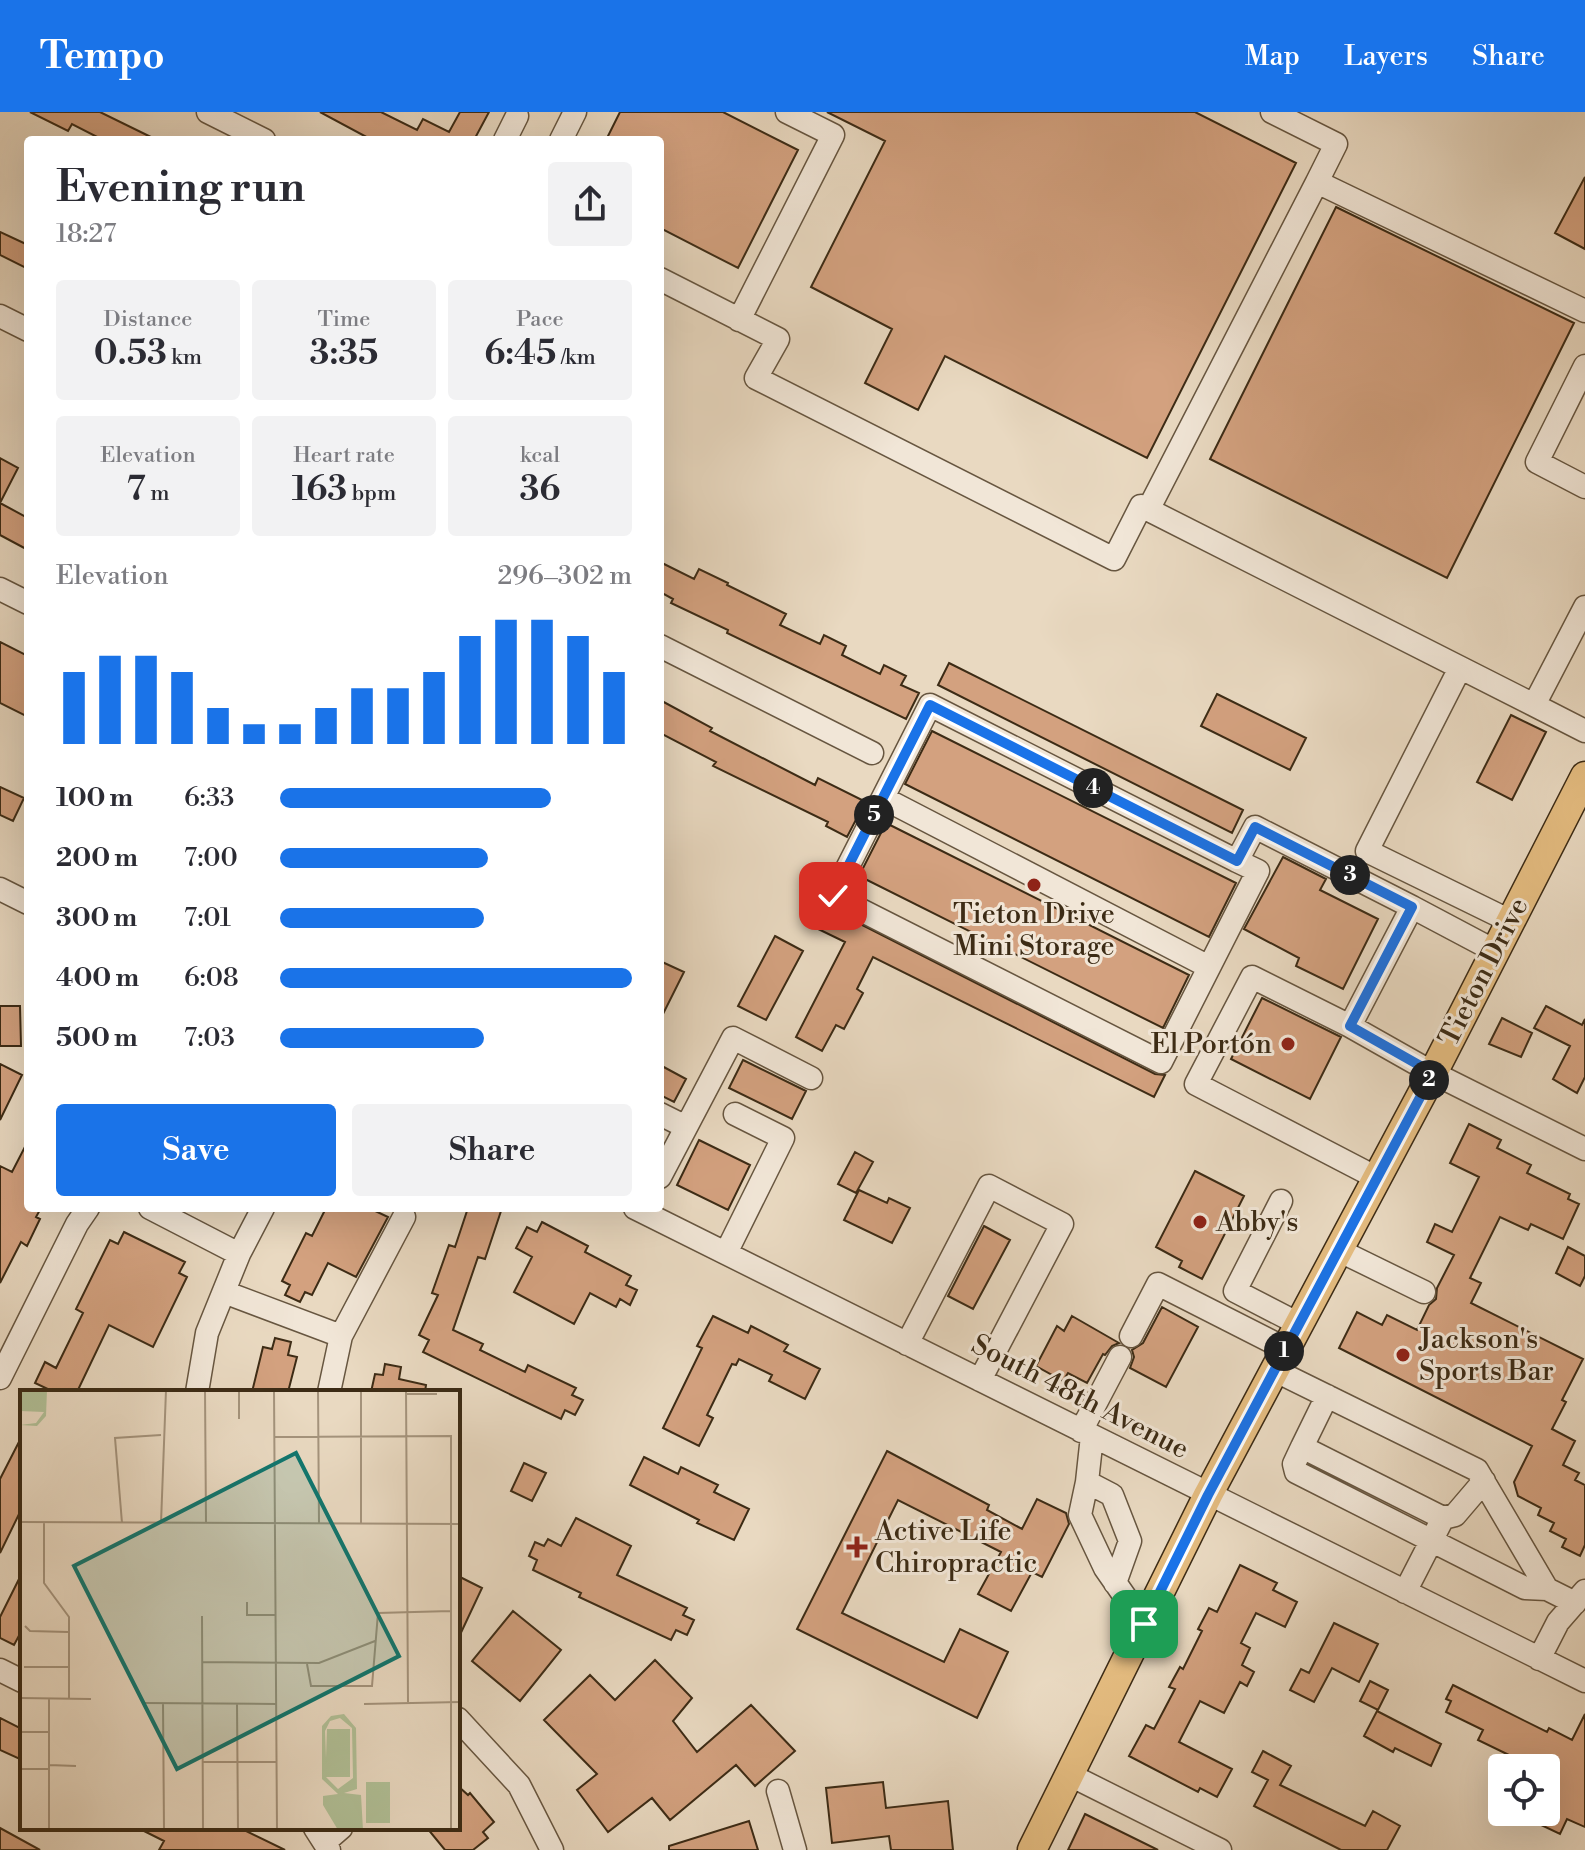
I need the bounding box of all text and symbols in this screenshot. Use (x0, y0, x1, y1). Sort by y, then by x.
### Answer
text: Tempo (40, 33, 165, 80)
text: Map (1245, 39, 1300, 74)
text: Layers (1344, 39, 1428, 74)
text: Share (1472, 39, 1545, 74)
text: Evening run (56, 160, 305, 215)
button: share (548, 162, 632, 246)
text: 18:27 (56, 218, 116, 250)
text: Distance (104, 306, 192, 333)
text: Time (318, 306, 370, 333)
text: Pace (516, 306, 564, 333)
text: 0.53 (94, 333, 167, 375)
text: 3:35 (310, 333, 378, 375)
text: 6:45 (484, 333, 556, 375)
text: km (167, 344, 202, 371)
text: /km (556, 344, 596, 371)
text: Elevation (100, 442, 196, 469)
text: Heart rate (293, 442, 395, 469)
text: kcal (520, 442, 560, 469)
text: 7 (127, 469, 146, 511)
text: 163 (292, 469, 347, 511)
text: 36 (519, 469, 561, 511)
text: m (146, 480, 169, 507)
text: bpm (347, 480, 396, 507)
text: Elevation (56, 560, 169, 592)
text: 296–302 m (498, 560, 632, 592)
pin: 4 (1073, 768, 1113, 808)
text: 4 (1086, 774, 1100, 801)
text: 100 m (56, 782, 133, 814)
text: 6:33 (184, 782, 234, 814)
pin: 5 (854, 795, 894, 835)
text: 5 (867, 801, 881, 828)
text: 200 m (56, 842, 138, 874)
text: 7:00 (184, 842, 238, 874)
pin: 3 (1330, 855, 1370, 895)
text: 3 (1343, 861, 1357, 888)
pin (799, 862, 867, 930)
icon: check (811, 874, 855, 918)
marker: Tieton Drive Mini Storage (1025, 876, 1043, 894)
street label: Tieton Drive (1432, 892, 1536, 1052)
place label: Tieton Drive Mini Storage (953, 897, 1115, 964)
text: 300 m (56, 902, 137, 934)
text: 7:01 (184, 902, 231, 934)
text: 400 m (56, 962, 139, 994)
text: 6:08 (184, 962, 239, 994)
text: 500 m (56, 1022, 138, 1054)
text: 7:03 (184, 1022, 235, 1054)
place label: El Portón (1151, 1027, 1272, 1062)
marker: El Portón (1279, 1035, 1297, 1053)
pin: 2 (1409, 1060, 1449, 1100)
text: 2 (1422, 1066, 1436, 1093)
button: Save (56, 1104, 336, 1196)
button: Share (352, 1104, 632, 1196)
place label: Abby's (1215, 1205, 1298, 1240)
marker: Abby's (1191, 1213, 1209, 1231)
place label: Jackson's Sports Bar (1418, 1322, 1554, 1389)
street label: South 48th Avenue (965, 1327, 1195, 1467)
pin: 1 (1264, 1331, 1304, 1371)
text: 1 (1279, 1337, 1289, 1364)
marker: Jackson's Sports Bar (1394, 1346, 1412, 1364)
inset map (20, 1390, 460, 1830)
place label: Active Life Chiropractic (874, 1514, 1037, 1581)
marker: Active Life Chiropractic (846, 1536, 868, 1558)
pin (1110, 1590, 1178, 1658)
icon: arrive (1122, 1602, 1166, 1646)
map controls (1488, 1754, 1560, 1826)
button: locate (1488, 1754, 1560, 1826)

